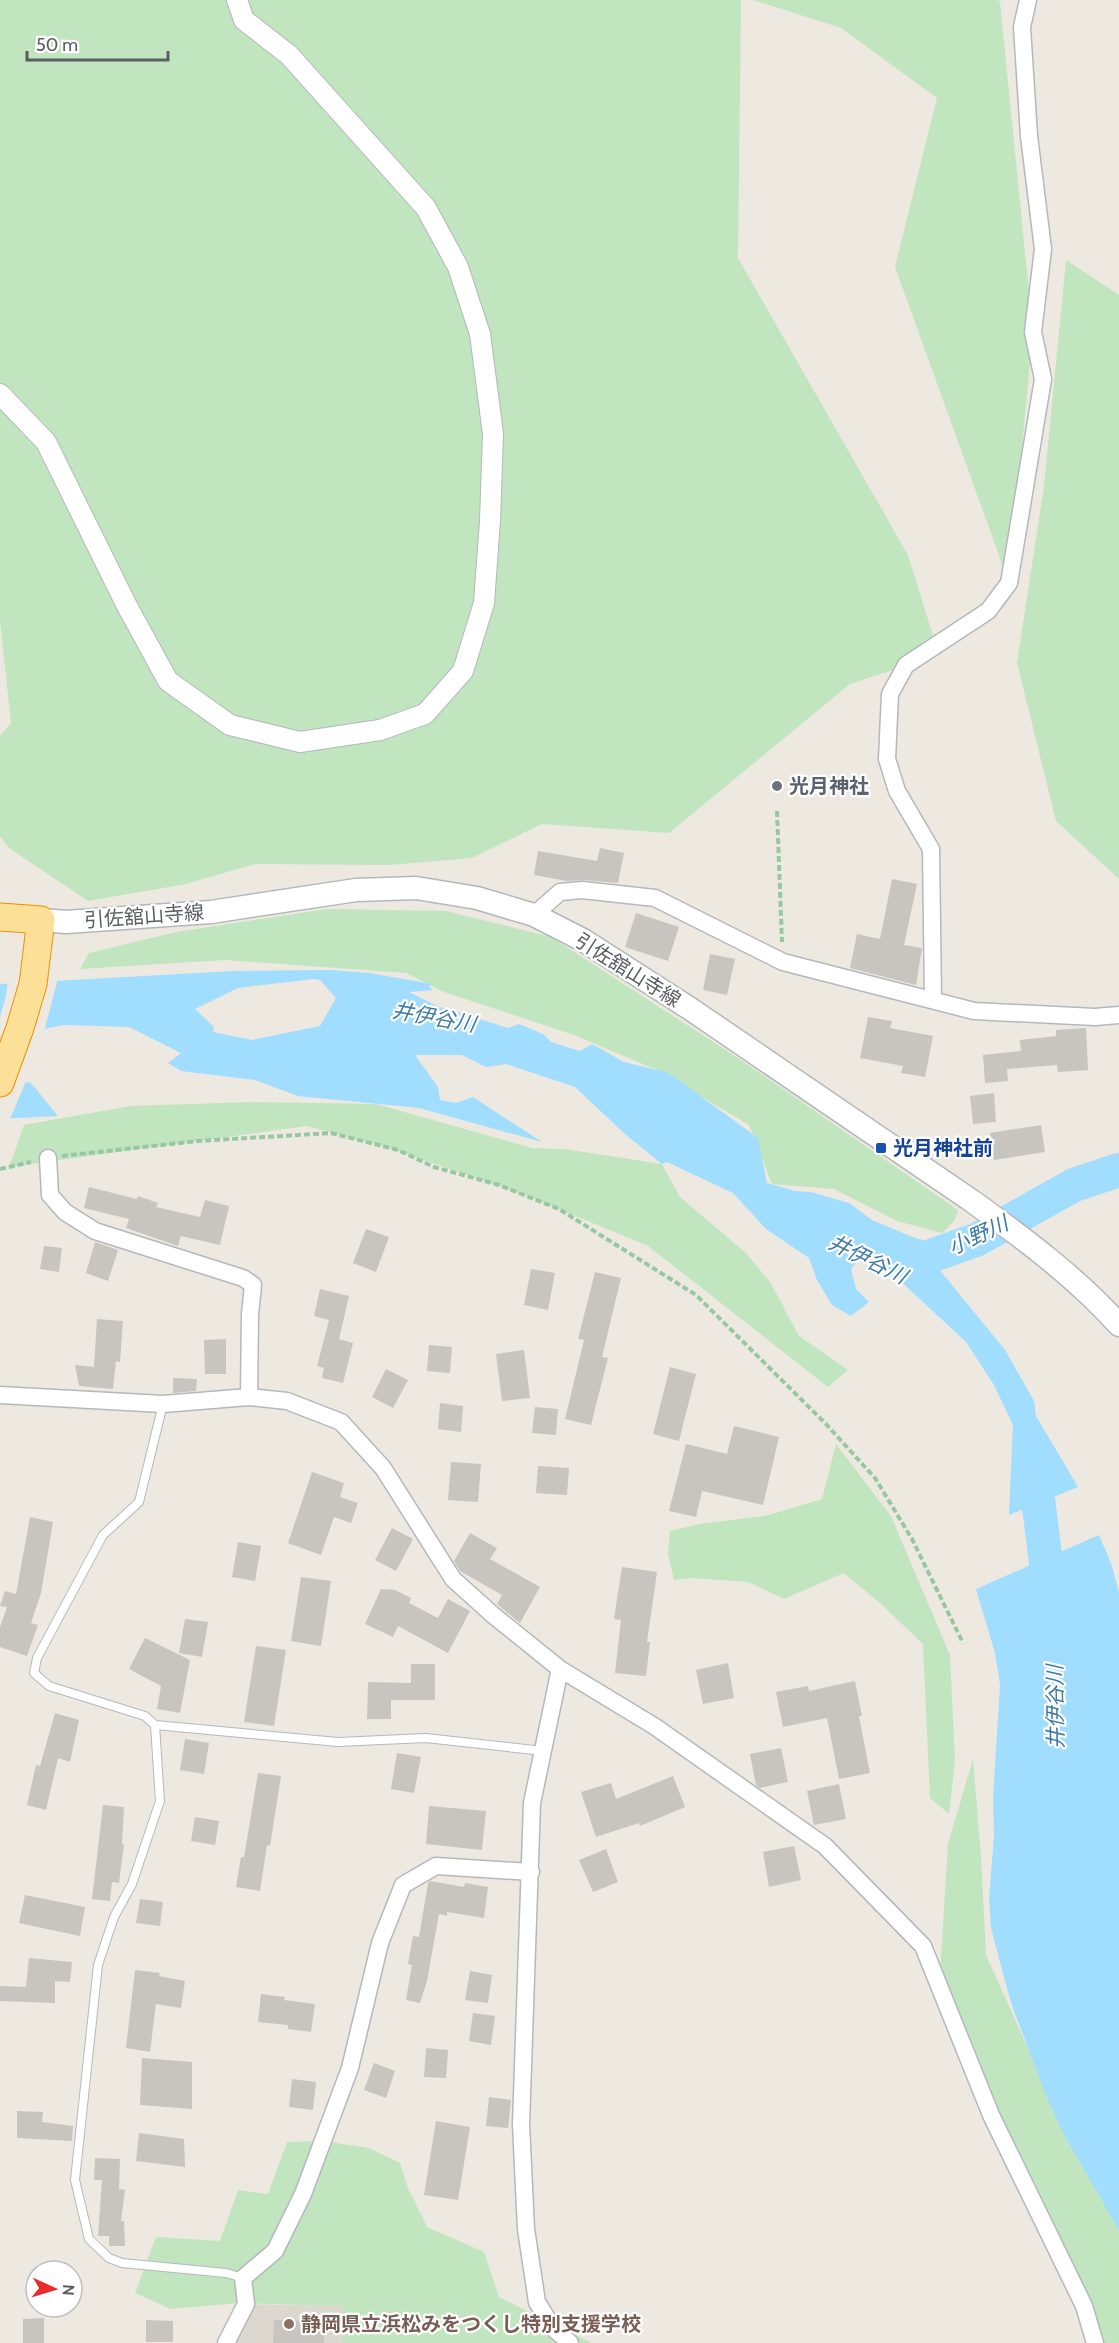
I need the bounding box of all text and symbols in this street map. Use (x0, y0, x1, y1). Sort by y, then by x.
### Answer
scale bar (27, 24, 168, 62)
text: 50 m (36, 34, 78, 56)
place label: 光月神社 (789, 774, 869, 798)
marker: 光月神社 (770, 779, 784, 793)
street label: 引佐舘山寺線 (83, 900, 205, 932)
street label: 引佐舘山寺線 (571, 928, 685, 1012)
water label: 井伊谷川 (390, 997, 480, 1037)
place label: 光月神社前 (893, 1136, 993, 1160)
marker: 光月神社前 (874, 1141, 888, 1155)
water label: 小野川 (944, 1210, 1014, 1260)
water label: 井伊谷川 (825, 1229, 913, 1290)
water label: 井伊谷川 (1042, 1663, 1068, 1749)
north arrow (24, 2259, 84, 2319)
text: N (59, 2284, 78, 2296)
place label: 静岡県立浜松みをつくし特別支援学校 (301, 2312, 641, 2336)
marker: 静岡県立浜松みをつくし特別支援学校 (282, 2317, 296, 2331)

